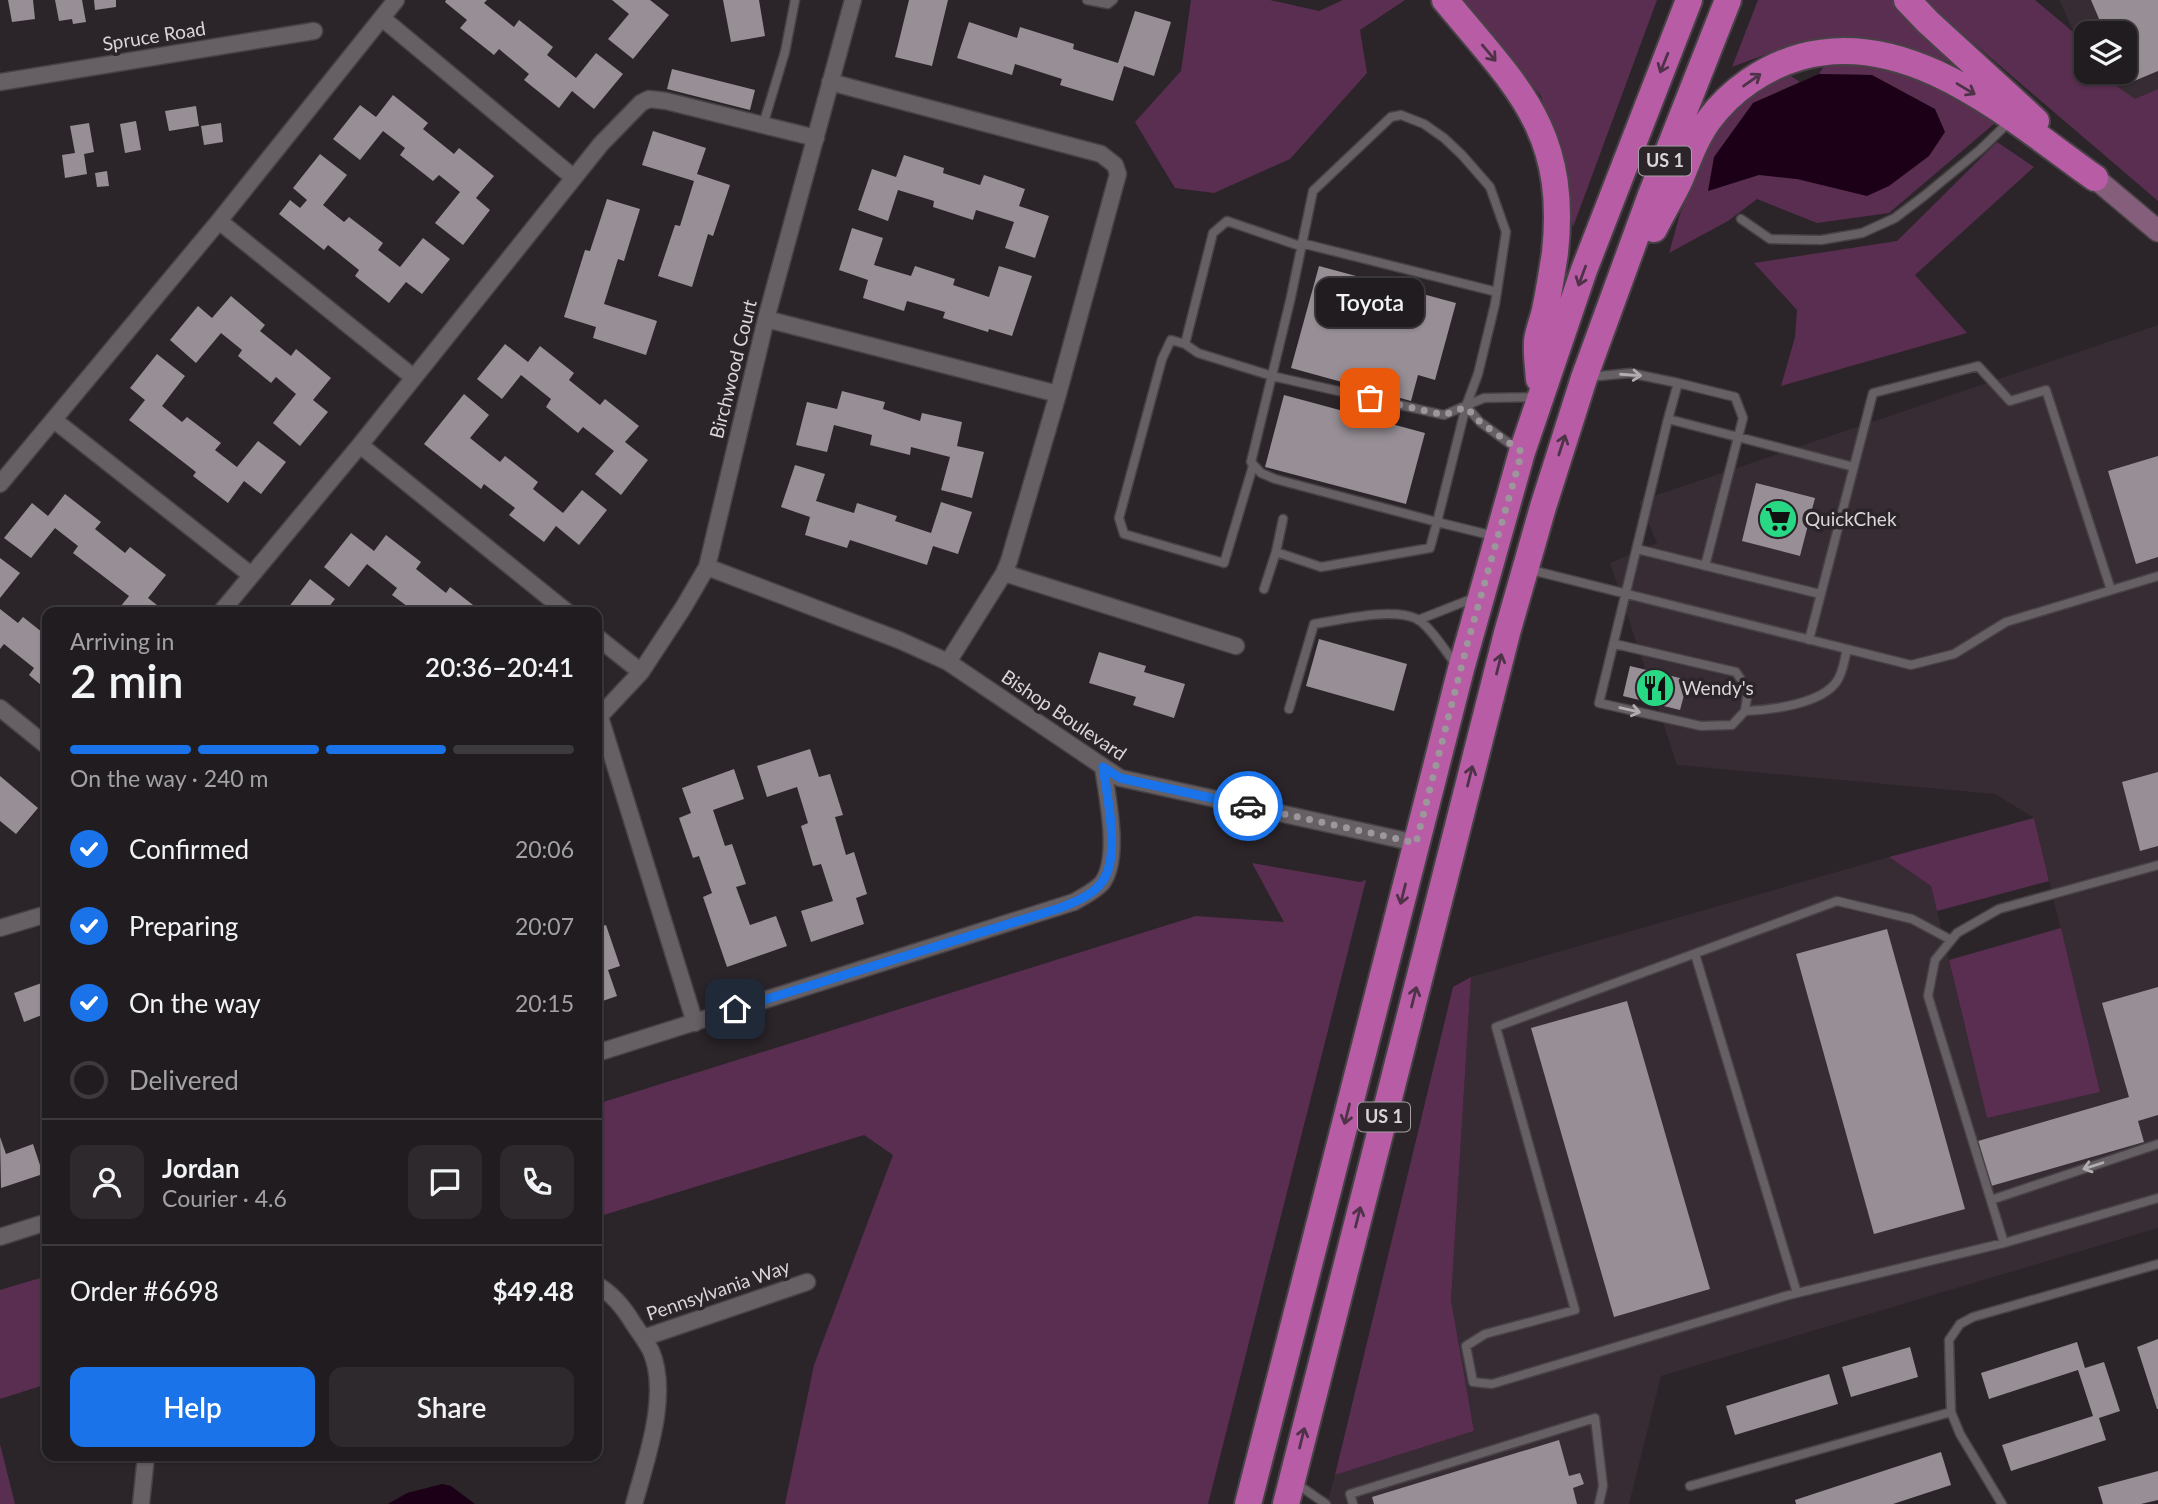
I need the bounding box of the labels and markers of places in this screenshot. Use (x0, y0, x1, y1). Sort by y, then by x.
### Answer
callout: Toyota (1316, 279, 1424, 328)
pin (1340, 368, 1400, 428)
supermarket icon: QuickChek (1757, 498, 1799, 540)
place label: QuickChek (1805, 507, 1897, 530)
restaurant icon: Wendy's (1634, 667, 1676, 709)
place label: Wendy's (1682, 676, 1754, 699)
pin (705, 979, 765, 1039)

